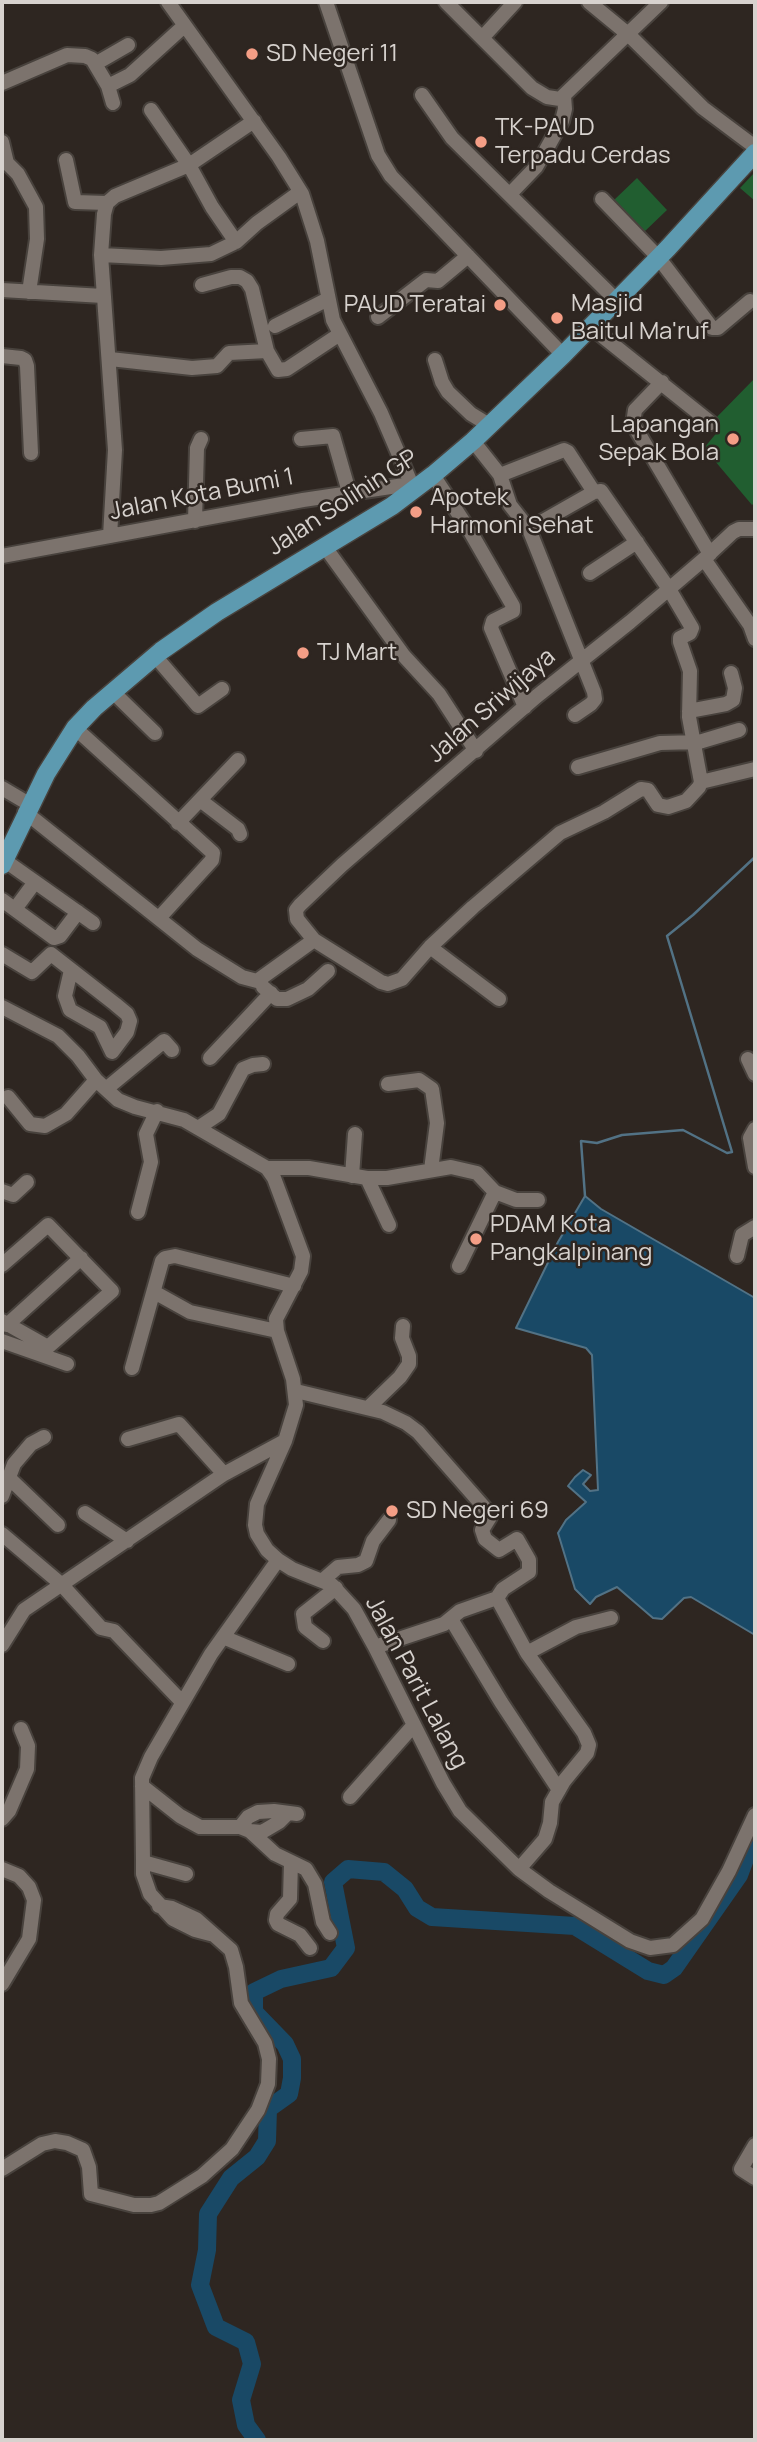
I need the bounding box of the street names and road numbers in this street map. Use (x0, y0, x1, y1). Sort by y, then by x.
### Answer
street label: Jalan Solihin GP (263, 444, 423, 562)
street label: Jalan Kota Bumi 1 (108, 463, 296, 527)
street label: Jalan Sriwijaya (422, 643, 562, 769)
street label: Jalan Parit Lalang (358, 1592, 474, 1774)

